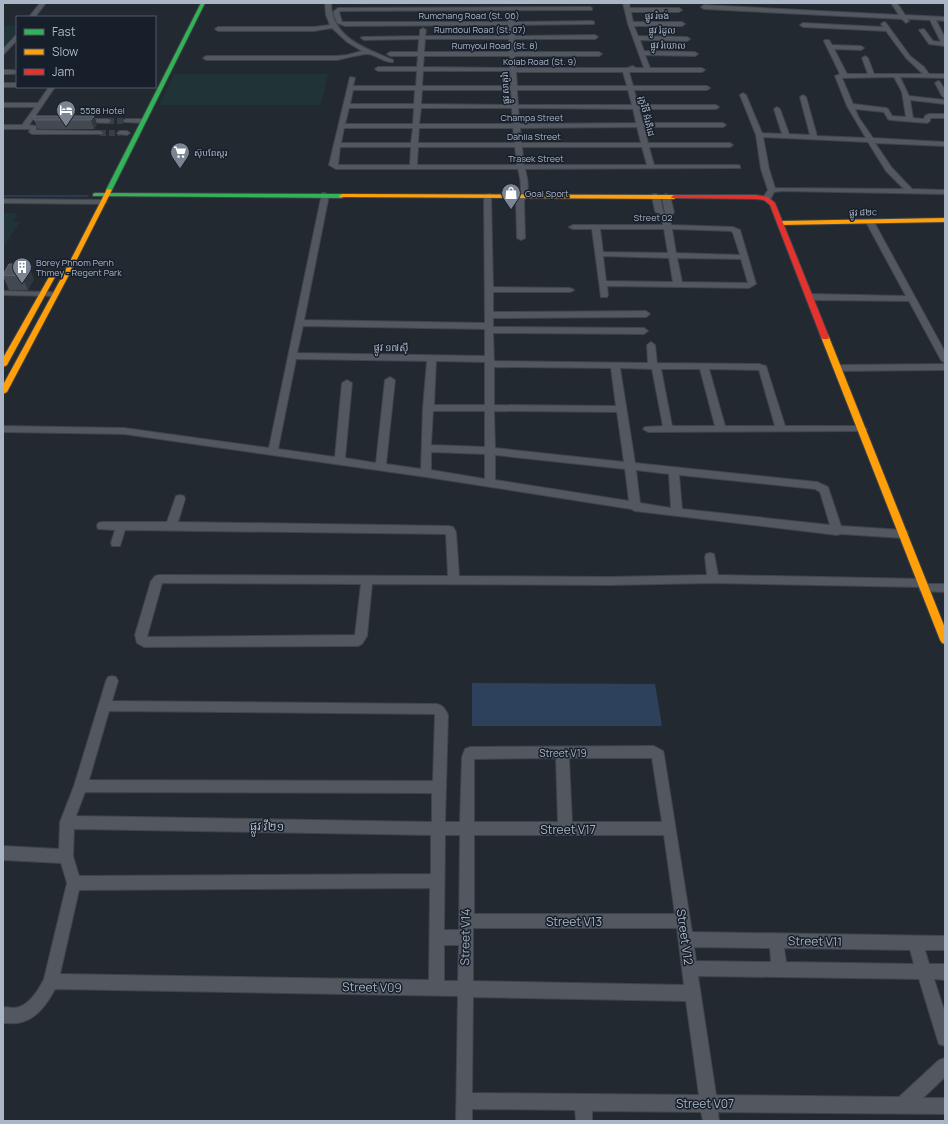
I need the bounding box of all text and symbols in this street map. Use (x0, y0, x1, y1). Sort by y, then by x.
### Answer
street label: Rumchang Road (St. 06) (418, 9, 520, 22)
street label: ផ្លូវ រំចង់ (645, 9, 669, 23)
legend (16, 16, 156, 88)
text: Fast (52, 23, 76, 40)
street label: Rumdoul Road (St. 07) (434, 23, 526, 36)
street label: ផ្លូវ រំដូល (648, 23, 676, 38)
street label: ផ្លូវ រំយោល (650, 38, 686, 53)
street label: Rumyoul Road (St. 8) (452, 39, 538, 52)
text: Slow (52, 43, 78, 60)
street label: Kolab Road (St. 9) (503, 55, 577, 68)
text: Jam (52, 63, 74, 80)
street label: ផ្លូវ សាគូរ៉ា (498, 71, 514, 105)
street label: រុក្ខវិថី អ័រគីដេ (635, 94, 658, 138)
hotel icon: 5558 Hotel (55, 99, 77, 127)
place label: 5558 Hotel (80, 104, 125, 117)
street label: Champa Street (501, 111, 564, 124)
street label: Dahlia Street (507, 130, 561, 143)
supermarket icon: ស៊ុបពែស្តរ (169, 141, 191, 169)
place label: ស៊ុបពែស្តរ (194, 146, 228, 159)
street label: Trasek Street (508, 152, 564, 165)
shop icon: Goal Sport (500, 182, 522, 210)
place label: Goal Sport (525, 187, 569, 200)
street label: ផ្លូវ ៨២c (849, 205, 877, 220)
street label: Street 02 (634, 211, 672, 224)
building icon: Borey Phnom Penh Thmey - Regent Park (11, 256, 33, 284)
place label: Borey Phnom Penh Thmey - Regent Park (36, 256, 122, 279)
street label: ផ្លូវ ១៧ស៊ី (373, 340, 409, 357)
street label: Street V19 (539, 746, 587, 760)
street label: ផ្លូវ វី២១ (250, 817, 284, 837)
street label: Street V17 (540, 821, 596, 838)
street label: Street V12 (673, 908, 697, 966)
street label: Street V14 (456, 909, 474, 965)
street label: Street V13 (546, 913, 602, 930)
street label: Street V11 (788, 932, 842, 950)
street label: Street V09 (342, 978, 402, 996)
street label: Street V07 (676, 1095, 734, 1112)

